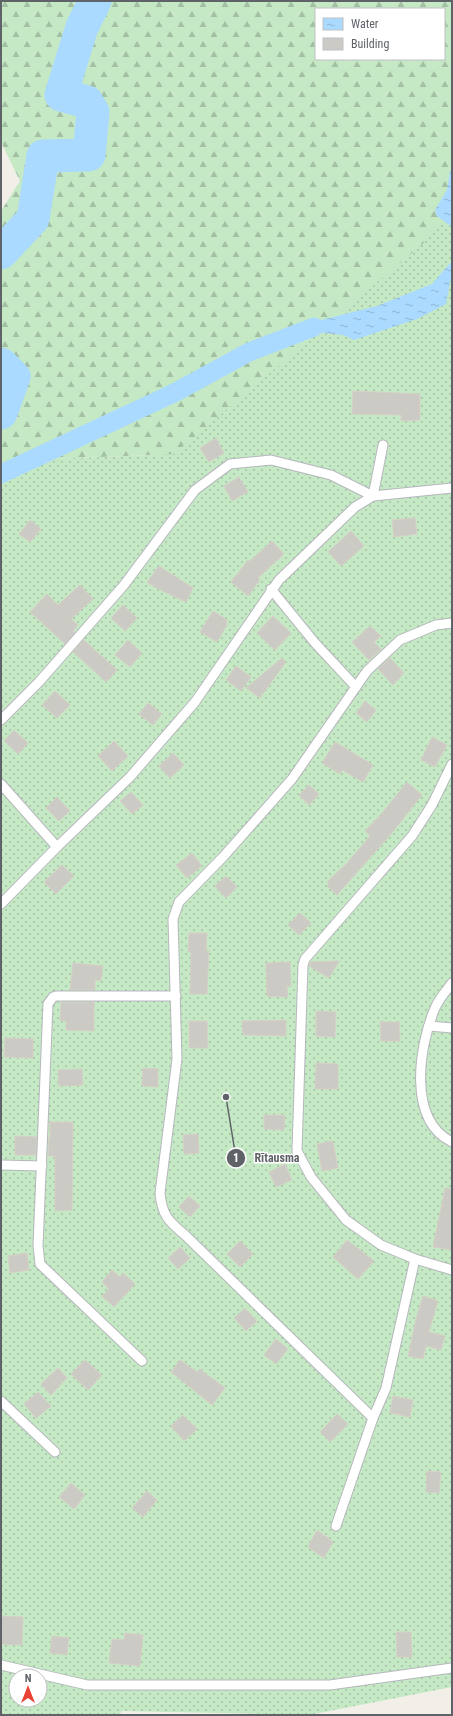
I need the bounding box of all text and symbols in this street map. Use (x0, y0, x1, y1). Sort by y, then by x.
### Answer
legend (315, 8, 445, 60)
text: Water (351, 17, 379, 31)
text: Building (351, 37, 389, 51)
callout: Rītausma (226, 1146, 307, 1170)
text: 1 (233, 1151, 239, 1165)
text: Rītausma (254, 1151, 300, 1165)
north arrow (8, 1668, 48, 1708)
text: N (25, 1672, 32, 1685)

